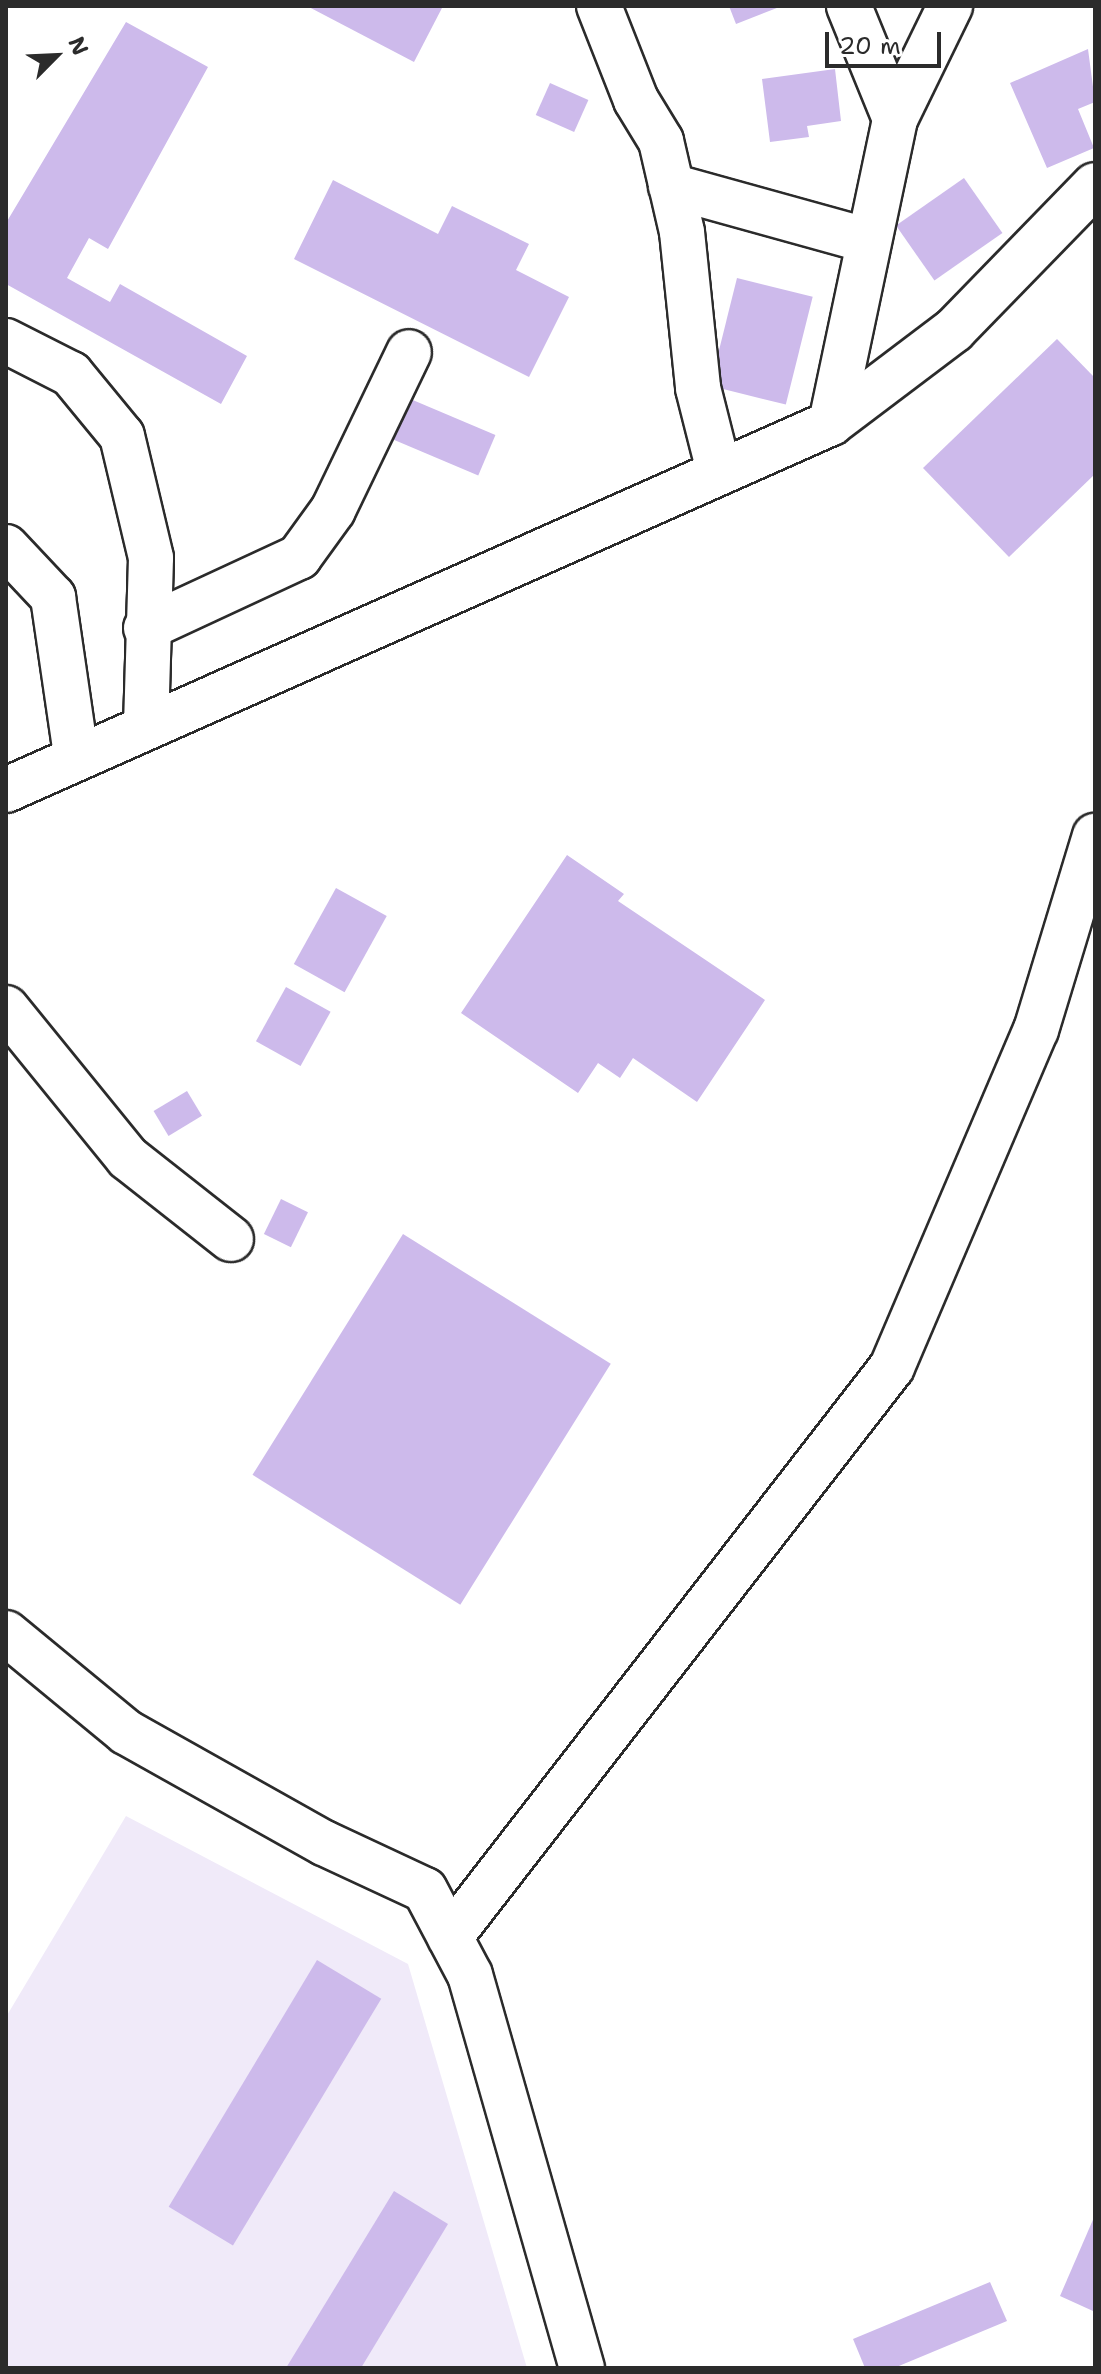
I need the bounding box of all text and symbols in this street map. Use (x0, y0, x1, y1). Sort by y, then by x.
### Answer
north arrow (16, 16, 96, 96)
scale bar (829, 16, 945, 66)
text: 20 m (839, 30, 901, 62)
text: N (62, 32, 95, 60)

